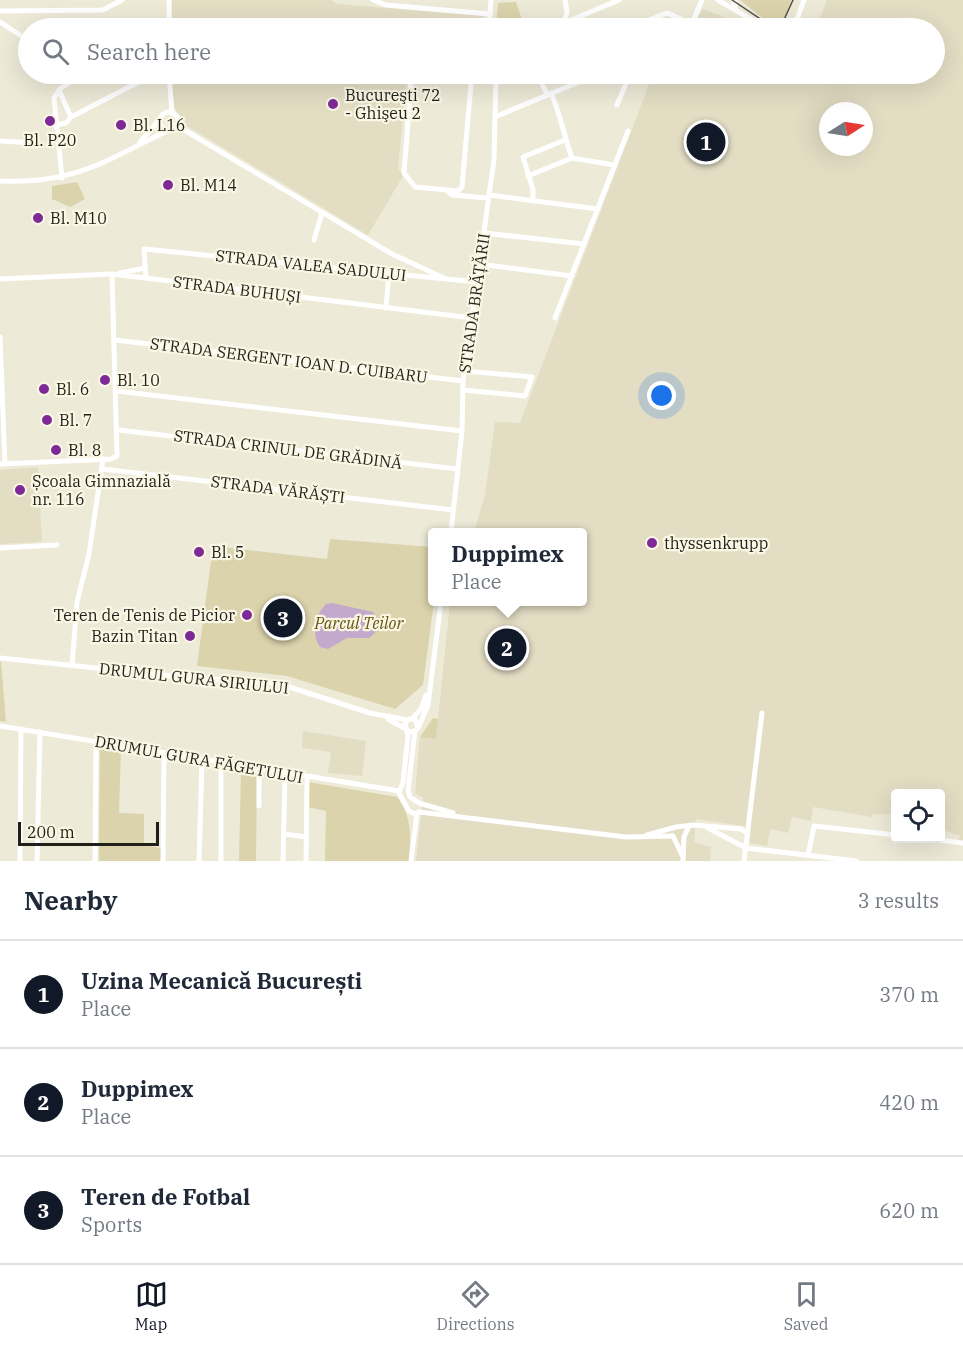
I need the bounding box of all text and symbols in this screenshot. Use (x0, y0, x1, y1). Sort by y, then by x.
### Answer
search box (18, 18, 945, 84)
icon: search (39, 35, 72, 68)
text: Search here (87, 37, 211, 66)
place label: Bucureşti 72 - Ghişeu 2 (345, 85, 441, 123)
marker: Bucureşti 72 - Ghişeu 2 (326, 97, 340, 111)
north arrow (819, 102, 873, 156)
marker: Bl. P20 (43, 114, 57, 128)
place label: Bl. L16 (133, 115, 185, 135)
marker: Bl. L16 (114, 118, 128, 132)
pin: 1 (686, 120, 726, 164)
place label: Bl. P20 (24, 130, 76, 150)
place label: Bl. M14 (180, 175, 237, 195)
marker: Bl. M14 (161, 178, 175, 192)
place label: Bl. M10 (50, 208, 107, 228)
marker: Bl. M10 (31, 211, 45, 225)
street label: STRADA BRĂȚĂRII (454, 232, 494, 374)
street label: STRADA VALEA SADULUI (215, 245, 407, 285)
street label: STRADA BUHUȘI (172, 271, 302, 307)
street label: STRADA SERGENT IOAN D. CUIBARU (149, 333, 429, 387)
place label: Bl. 10 (117, 370, 160, 390)
marker: Bl. 10 (98, 373, 112, 387)
place label: Bl. 6 (56, 379, 89, 399)
your location (647, 381, 676, 410)
marker: Bl. 6 (37, 382, 51, 396)
place label: Bl. 7 (59, 410, 92, 430)
marker: Bl. 7 (40, 413, 54, 427)
street label: STRADA CRINUL DE GRĂDINĂ (173, 425, 403, 473)
place label: Bl. 8 (68, 440, 101, 460)
marker: Bl. 8 (49, 443, 63, 457)
place label: Școala Gimnazială nr. 116 (32, 471, 171, 509)
street label: STRADA VĂRĂȘTI (210, 471, 346, 507)
marker: Școala Gimnazială nr. 116 (13, 483, 27, 497)
popup (428, 528, 587, 606)
place label: thyssenkrupp (664, 533, 769, 553)
marker: thyssenkrupp (645, 536, 659, 550)
text: Duppimex (451, 539, 564, 568)
place label: Bl. 5 (211, 542, 244, 562)
marker: Bl. 5 (192, 545, 206, 559)
text: Place (451, 568, 502, 595)
pin: 3 (264, 596, 302, 640)
place label: Teren de Tenis de Picior (54, 605, 235, 625)
marker: Teren de Tenis de Picior (240, 608, 254, 622)
park label: Parcul Teilor (313, 613, 405, 633)
place label: Bazin Titan (91, 626, 178, 646)
pin: 2 (488, 626, 526, 670)
marker: Bazin Titan (183, 629, 197, 643)
street label: DRUMUL GURA SIRIULUI (98, 658, 290, 698)
street label: DRUMUL GURA FĂGETULUI (93, 731, 305, 787)
map controls (891, 789, 945, 843)
button: locate (891, 789, 945, 843)
scale bar (18, 819, 159, 846)
text: 200 m (27, 822, 75, 842)
text: Nearby (24, 883, 118, 917)
text: 3 results (858, 887, 939, 914)
text: Uzina Mecanică București (81, 966, 362, 995)
text: 1 (38, 981, 50, 1008)
text: 370 m (879, 981, 939, 1008)
text: Place (81, 995, 131, 1022)
text: Duppimex (81, 1074, 193, 1103)
text: 2 (38, 1089, 50, 1116)
text: 420 m (879, 1089, 939, 1116)
text: Place (81, 1103, 131, 1130)
text: Teren de Fotbal (81, 1182, 250, 1211)
text: 3 (38, 1197, 50, 1224)
text: 620 m (879, 1197, 939, 1224)
text: Sports (81, 1211, 142, 1238)
tab: Map (135, 1278, 168, 1334)
tab: Directions (437, 1278, 515, 1334)
tab: Saved (784, 1278, 828, 1334)

